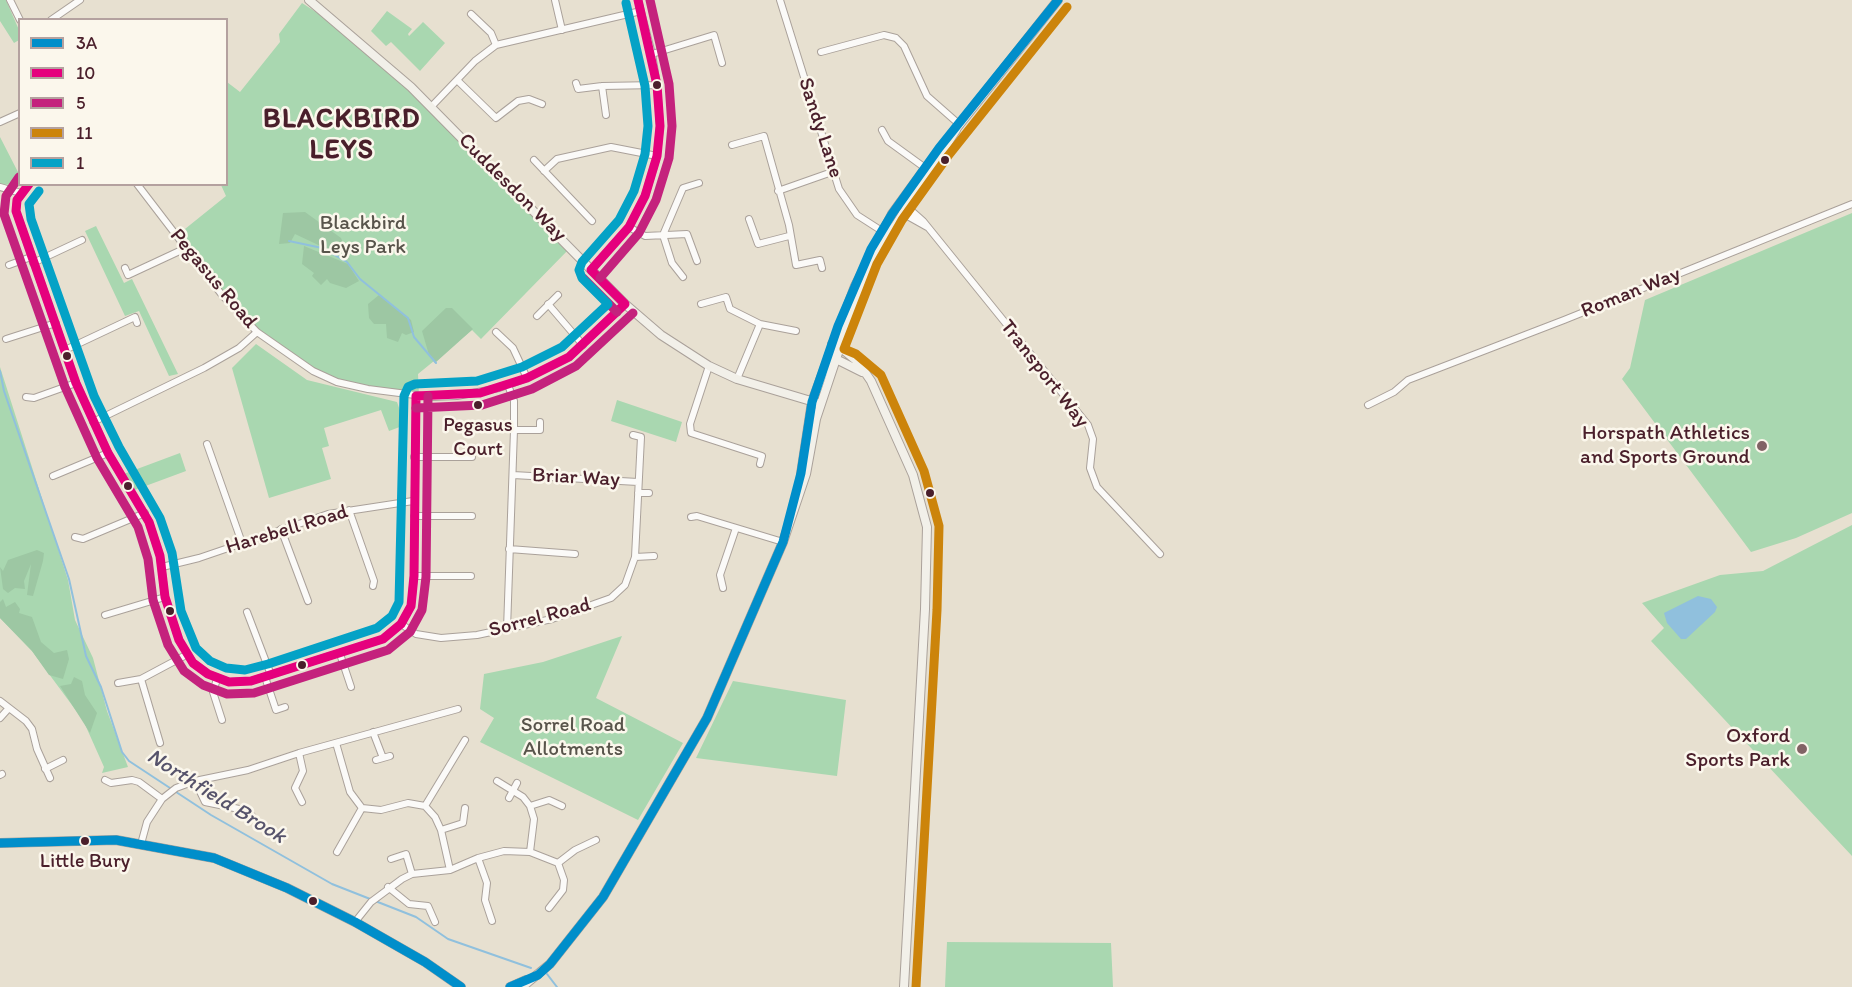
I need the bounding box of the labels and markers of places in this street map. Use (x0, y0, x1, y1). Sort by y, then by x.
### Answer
unlabelled marker (651, 79, 663, 91)
unlabelled marker (939, 154, 951, 166)
unlabelled marker (61, 350, 73, 362)
marker: Pegasus Court (472, 399, 484, 411)
place label: Pegasus Court (443, 414, 513, 461)
place label: Horspath Athletics and Sports Ground (1580, 421, 1750, 471)
marker: Horspath Athletics and Sports Ground (1755, 439, 1769, 453)
unlabelled marker (122, 480, 134, 492)
unlabelled marker (924, 487, 936, 499)
unlabelled marker (164, 605, 176, 617)
unlabelled marker (296, 659, 308, 671)
place label: Oxford Sports Park (1685, 724, 1790, 774)
marker: Oxford Sports Park (1795, 742, 1809, 756)
marker: Little Bury (79, 835, 91, 847)
place label: Little Bury (40, 850, 130, 874)
unlabelled marker (307, 895, 319, 907)

